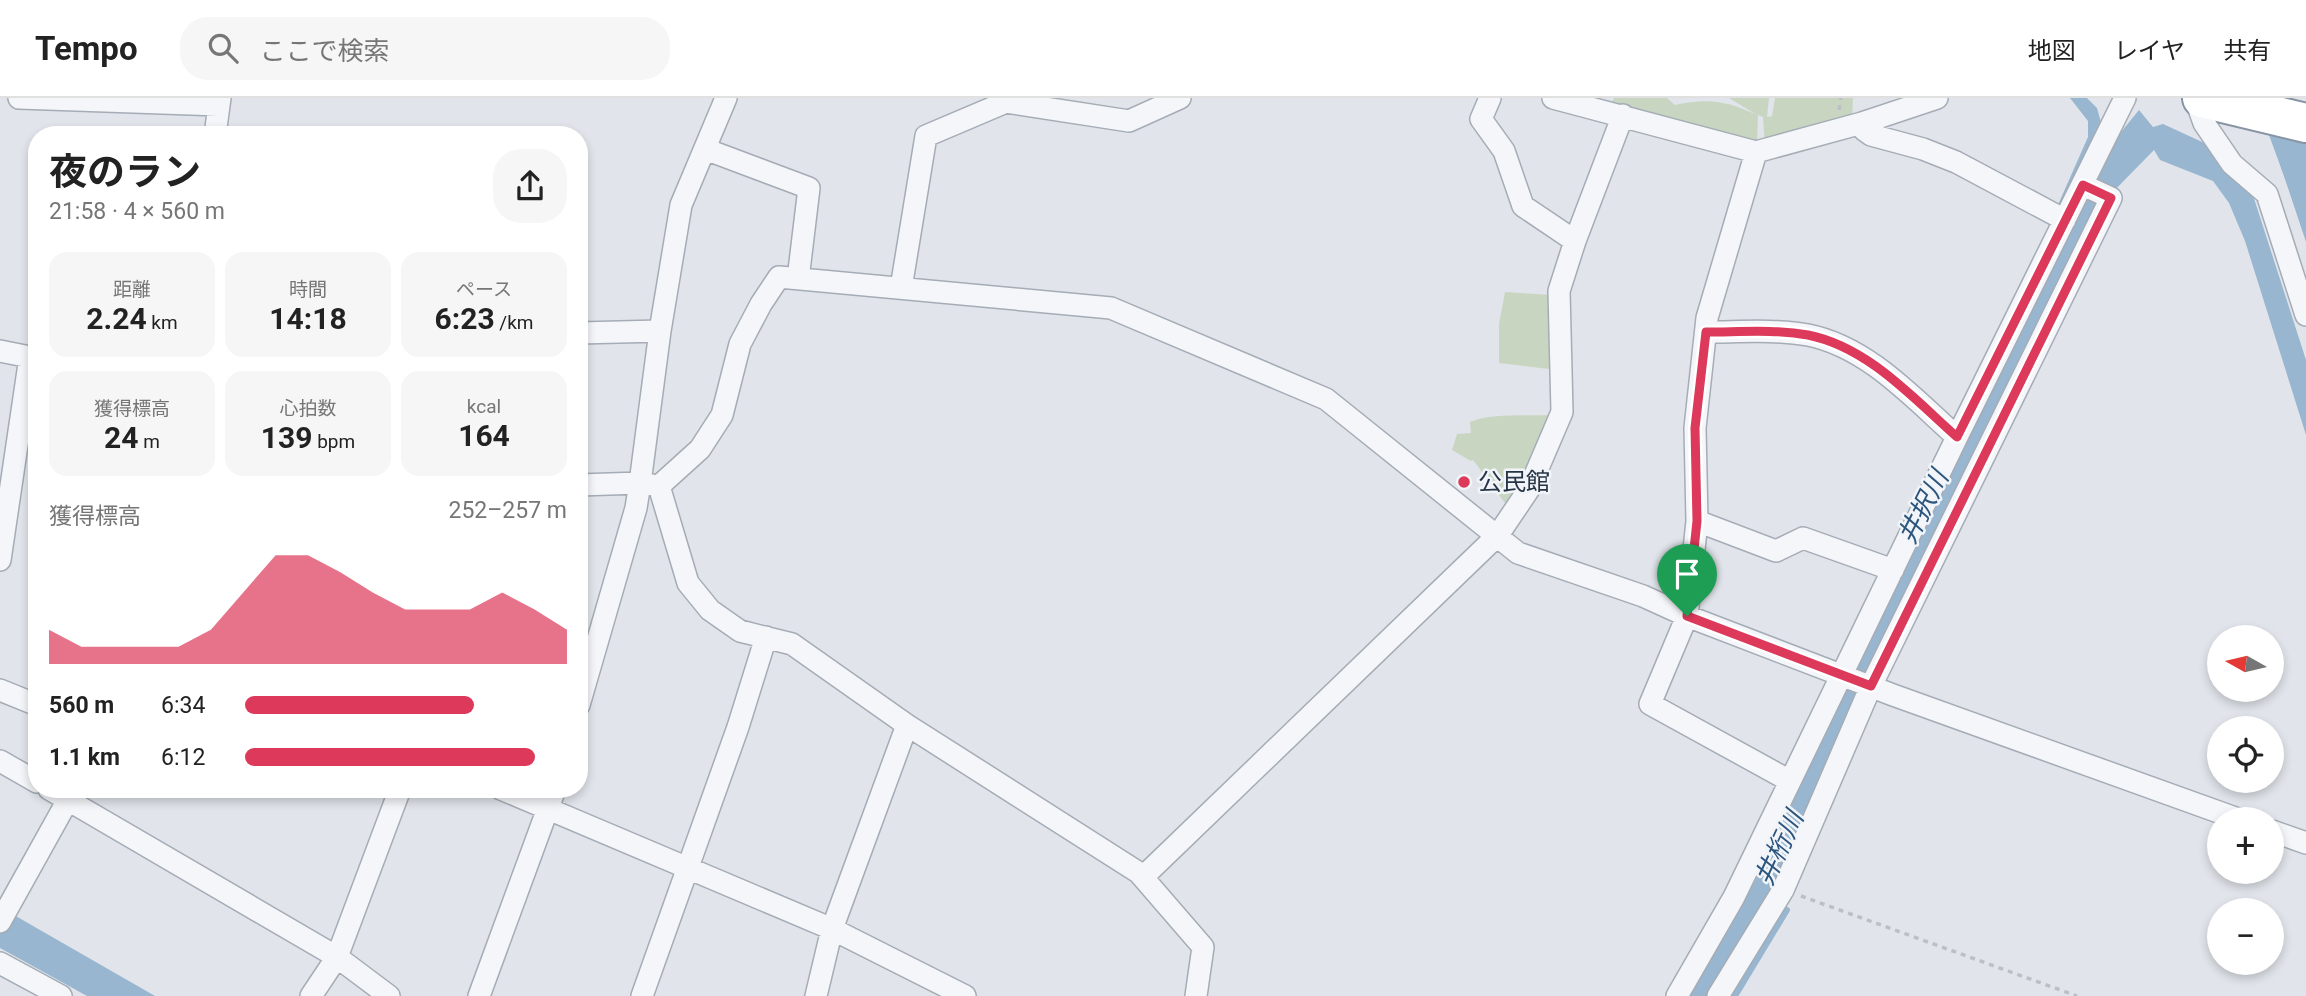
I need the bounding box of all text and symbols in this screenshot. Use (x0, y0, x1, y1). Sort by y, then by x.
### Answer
search box (180, 17, 670, 80)
text: Tempo (35, 29, 138, 68)
icon: search (204, 29, 242, 67)
text: ここで検索 (260, 36, 390, 66)
text: 地図 (2028, 37, 2076, 65)
text: レイヤ (2114, 37, 2185, 65)
text: 共有 (2223, 37, 2271, 65)
button: share (493, 149, 567, 223)
text: 夜のラン (49, 150, 201, 194)
text: 21:58 · 4 × 560 m (49, 198, 225, 225)
text: 距離 (113, 278, 151, 301)
text: 時間 (289, 278, 327, 301)
text: ペース (456, 278, 512, 301)
text: 2.24 (86, 301, 147, 336)
text: 14:18 (269, 301, 347, 336)
text: 6:23 (435, 301, 495, 336)
text: km (147, 311, 178, 334)
text: /km (495, 311, 533, 334)
text: kcal (467, 395, 501, 418)
text: 獲得標高 (94, 397, 170, 420)
text: 心拍数 (279, 397, 337, 420)
text: 164 (458, 418, 510, 453)
text: 24 (104, 420, 139, 455)
text: 139 (261, 420, 312, 455)
text: m (139, 430, 160, 453)
text: bpm (312, 430, 355, 453)
water label: 井択川 (1892, 463, 1955, 549)
place label: 公民館 (1478, 468, 1550, 496)
marker: 公民館 (1456, 474, 1472, 490)
text: 252–257 m (448, 497, 567, 524)
text: 獲得標高 (49, 503, 141, 530)
pin (1657, 544, 1717, 616)
icon: arrive (1668, 555, 1706, 593)
north arrow (2207, 625, 2284, 702)
map controls (2207, 625, 2284, 975)
text: 560 m (49, 692, 114, 719)
text: 6:34 (161, 692, 205, 719)
button: locate (2207, 716, 2284, 793)
text: 1.1 km (49, 744, 120, 771)
text: 6:12 (161, 744, 205, 771)
water label: 井桁川 (1749, 804, 1810, 890)
button: + (2207, 807, 2284, 884)
button: − (2207, 898, 2284, 975)

